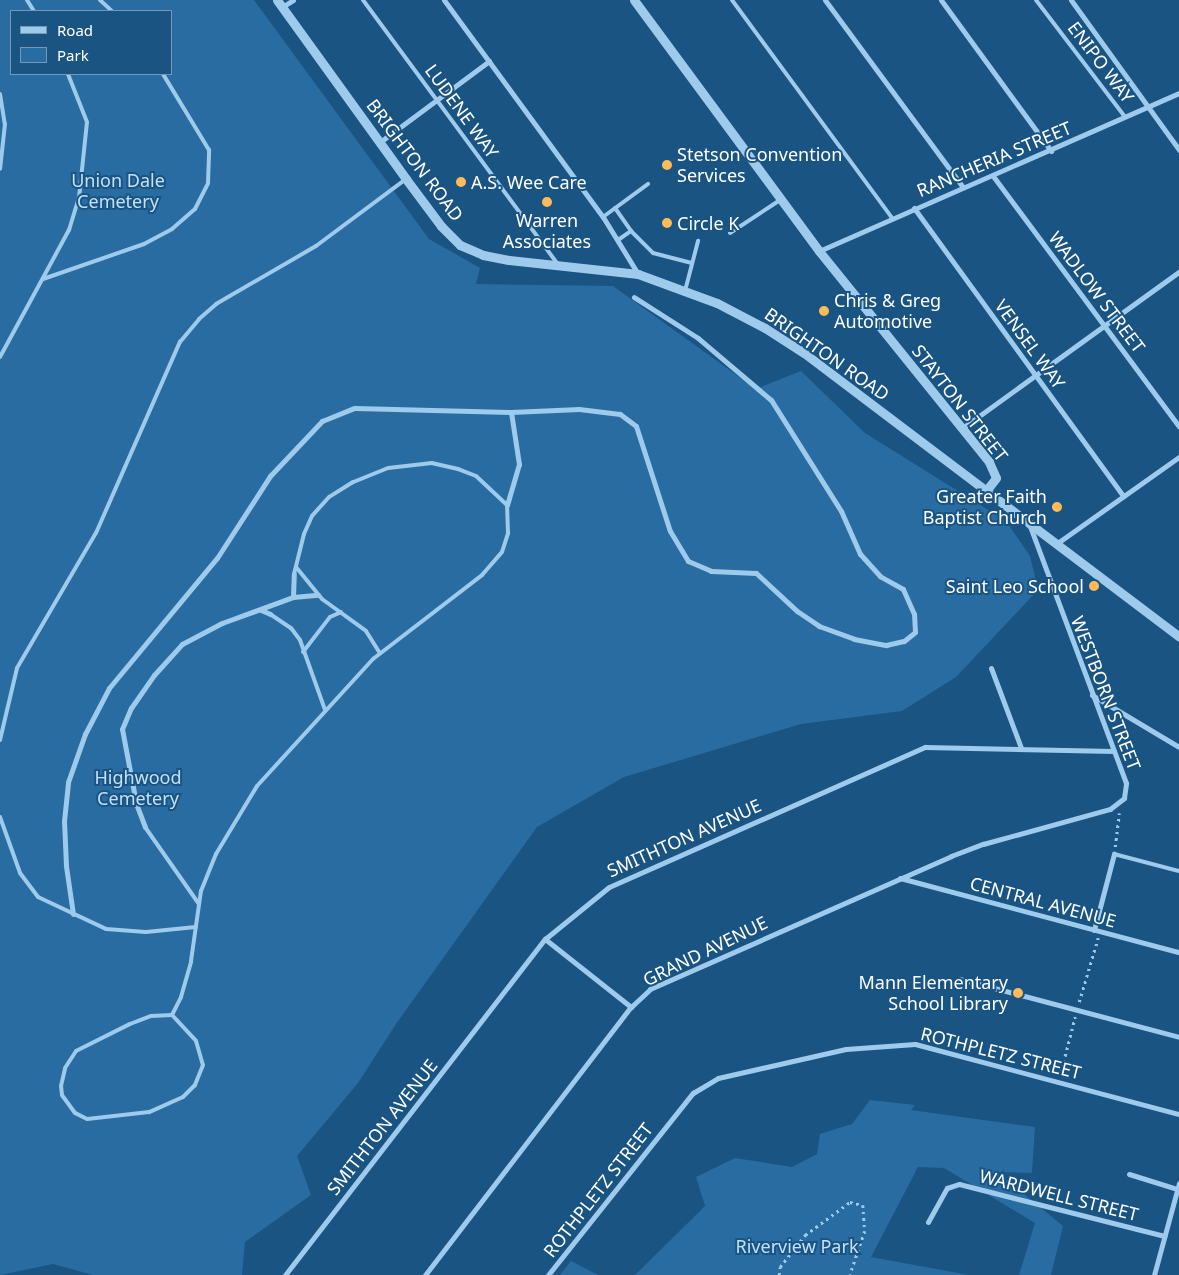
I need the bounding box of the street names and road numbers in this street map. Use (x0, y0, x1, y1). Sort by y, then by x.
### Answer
street label: ENIPO WAY (1063, 17, 1139, 107)
street label: LUDENE WAY (421, 60, 503, 162)
street label: BRIGHTON ROAD (362, 95, 468, 225)
street label: RANCHERIA STREET (914, 117, 1074, 201)
street label: WADLOW STREET (1044, 227, 1150, 357)
street label: VENSEL WAY (990, 295, 1070, 393)
street label: BRIGHTON ROAD (761, 303, 893, 405)
street label: STAYTON STREET (908, 340, 1012, 466)
street label: WESTBORN STREET (1067, 613, 1145, 773)
street label: SMITHTON AVENUE (604, 794, 764, 882)
street label: CENTRAL AVENUE (968, 872, 1118, 932)
street label: GRAND AVENUE (639, 912, 771, 990)
street label: ROTHPLETZ STREET (919, 1023, 1083, 1083)
street label: SMITHTON AVENUE (322, 1055, 442, 1199)
street label: ROTHPLETZ STREET (539, 1119, 657, 1261)
street label: WARDWELL STREET (977, 1165, 1141, 1225)

